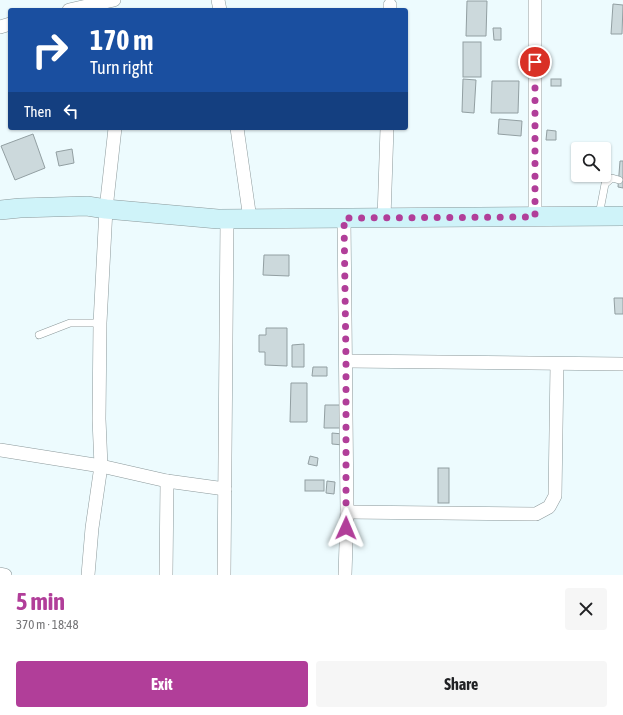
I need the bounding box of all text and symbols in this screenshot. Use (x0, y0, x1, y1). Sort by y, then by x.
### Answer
icon: right (24, 24, 76, 76)
text: 170 m (90, 24, 153, 56)
pin (518, 45, 552, 79)
icon: arrive (524, 51, 546, 73)
text: Turn right (90, 57, 153, 78)
icon: left (60, 100, 82, 122)
text: Then (24, 103, 52, 120)
map controls (571, 142, 611, 182)
button: search (571, 142, 611, 182)
position arrow (325, 507, 367, 549)
text: 5 min (16, 588, 65, 615)
button: close (565, 588, 607, 630)
text: 370 m · 18:48 (16, 617, 79, 632)
button: Exit (16, 661, 308, 707)
button: Share (316, 661, 607, 707)

